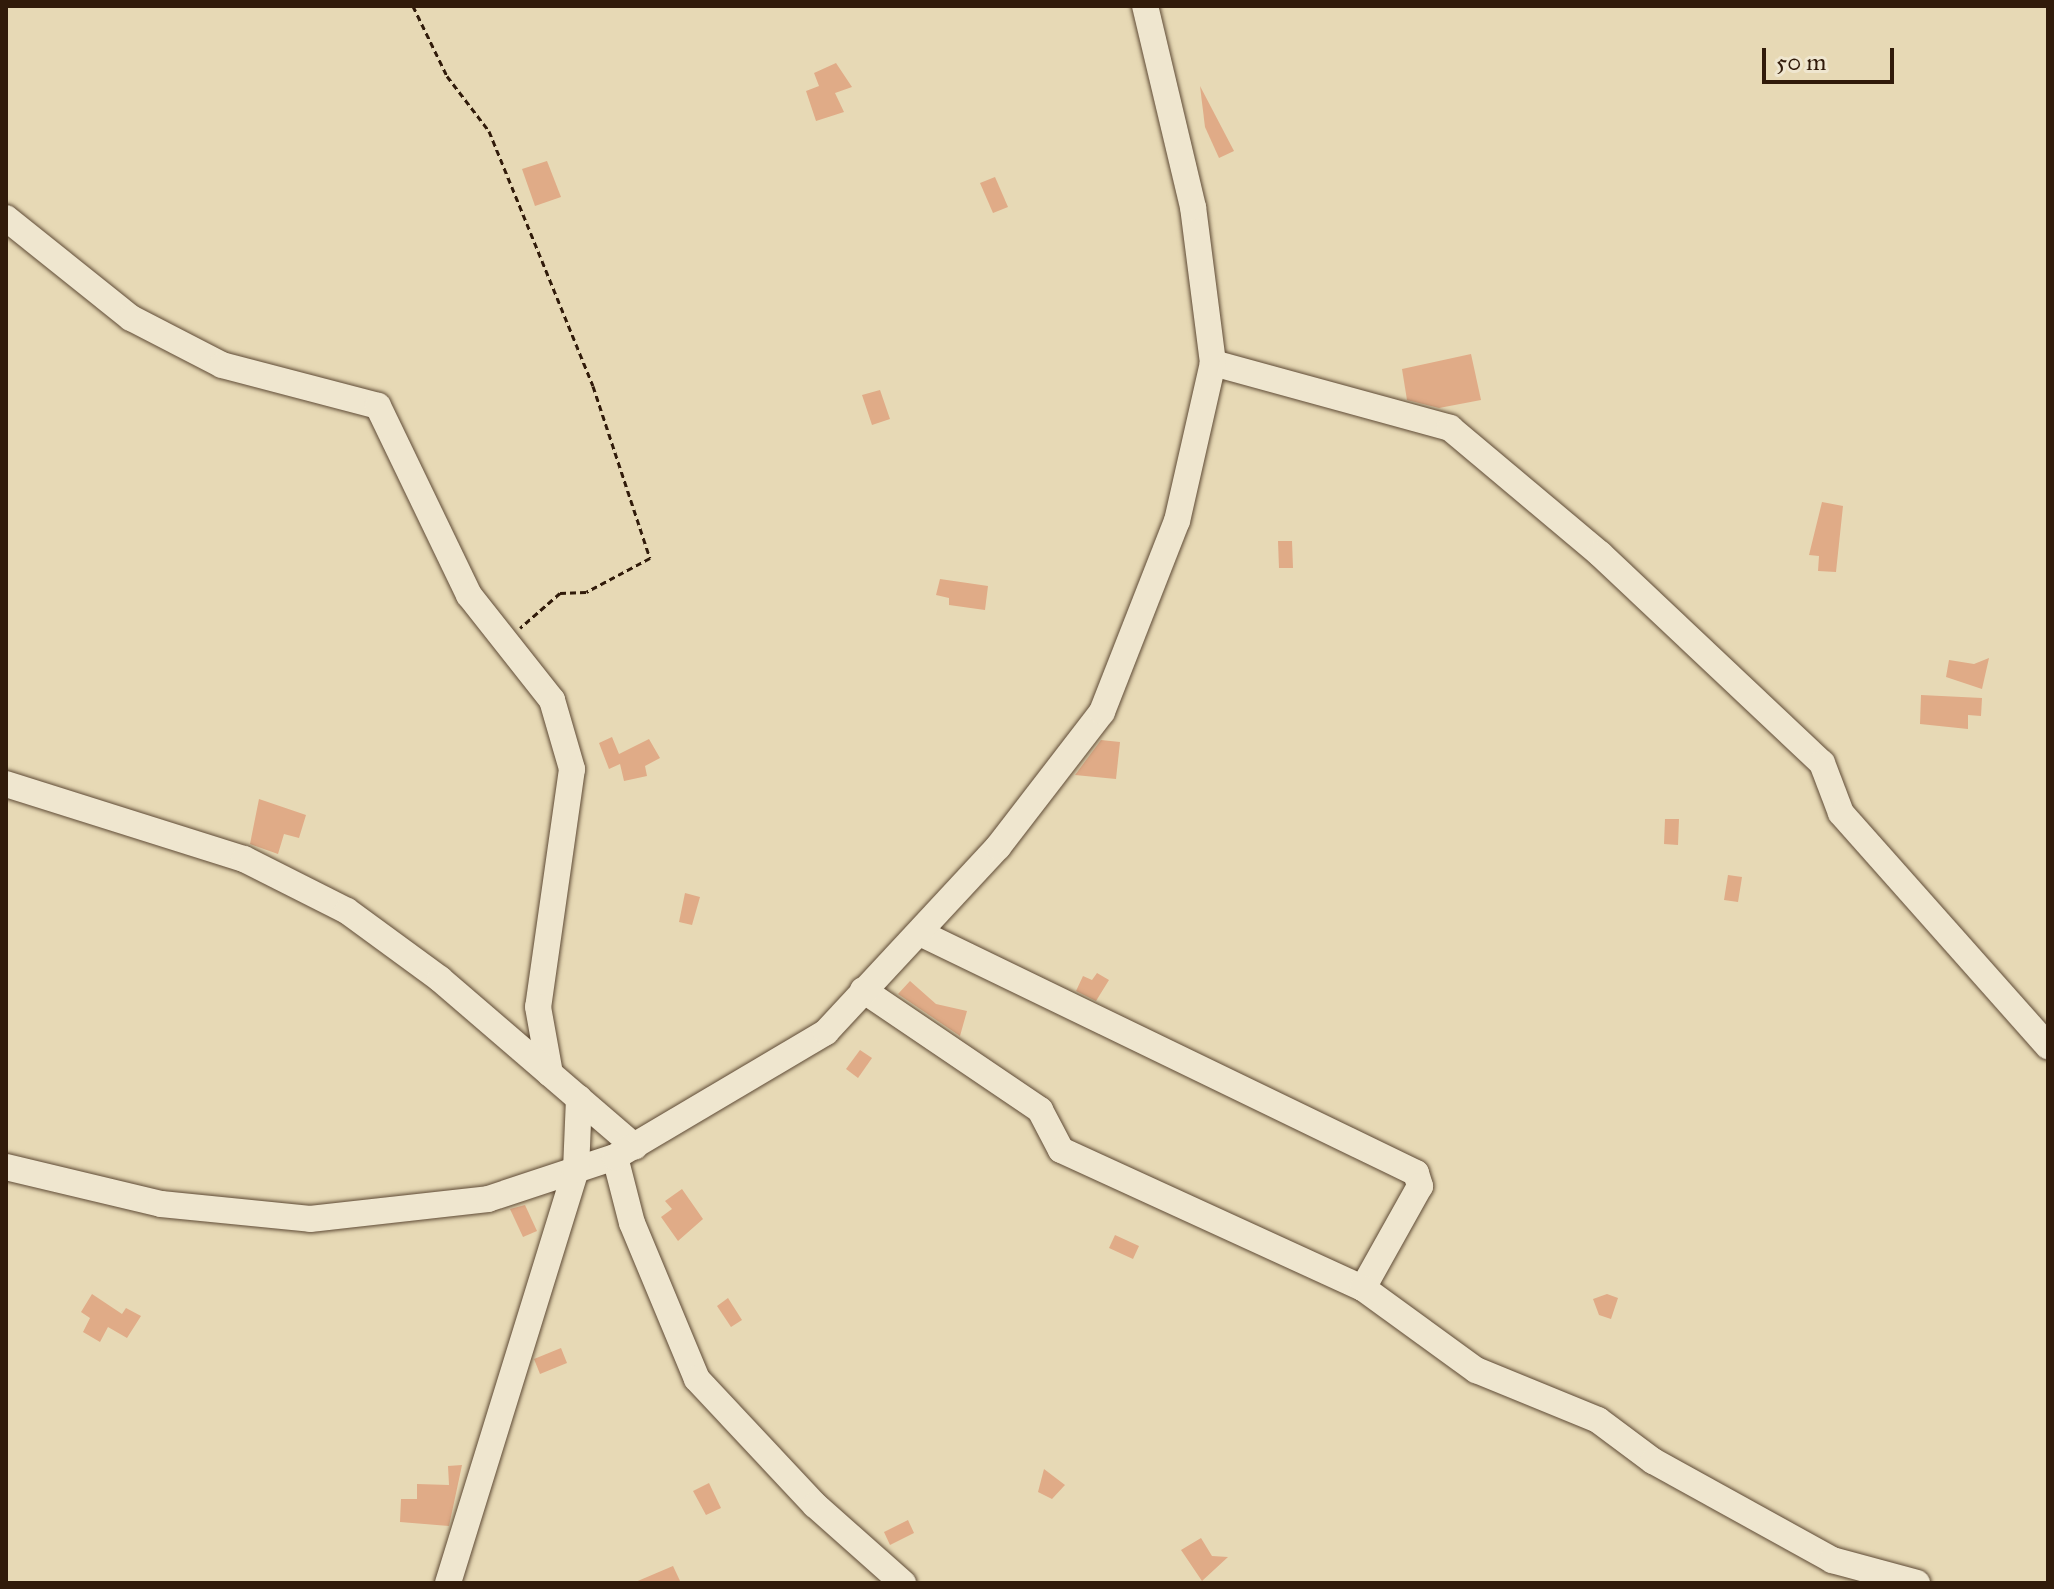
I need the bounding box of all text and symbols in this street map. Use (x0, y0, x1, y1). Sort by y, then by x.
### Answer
scale bar (1766, 32, 1898, 82)
text: 50 m (1776, 47, 1826, 77)

